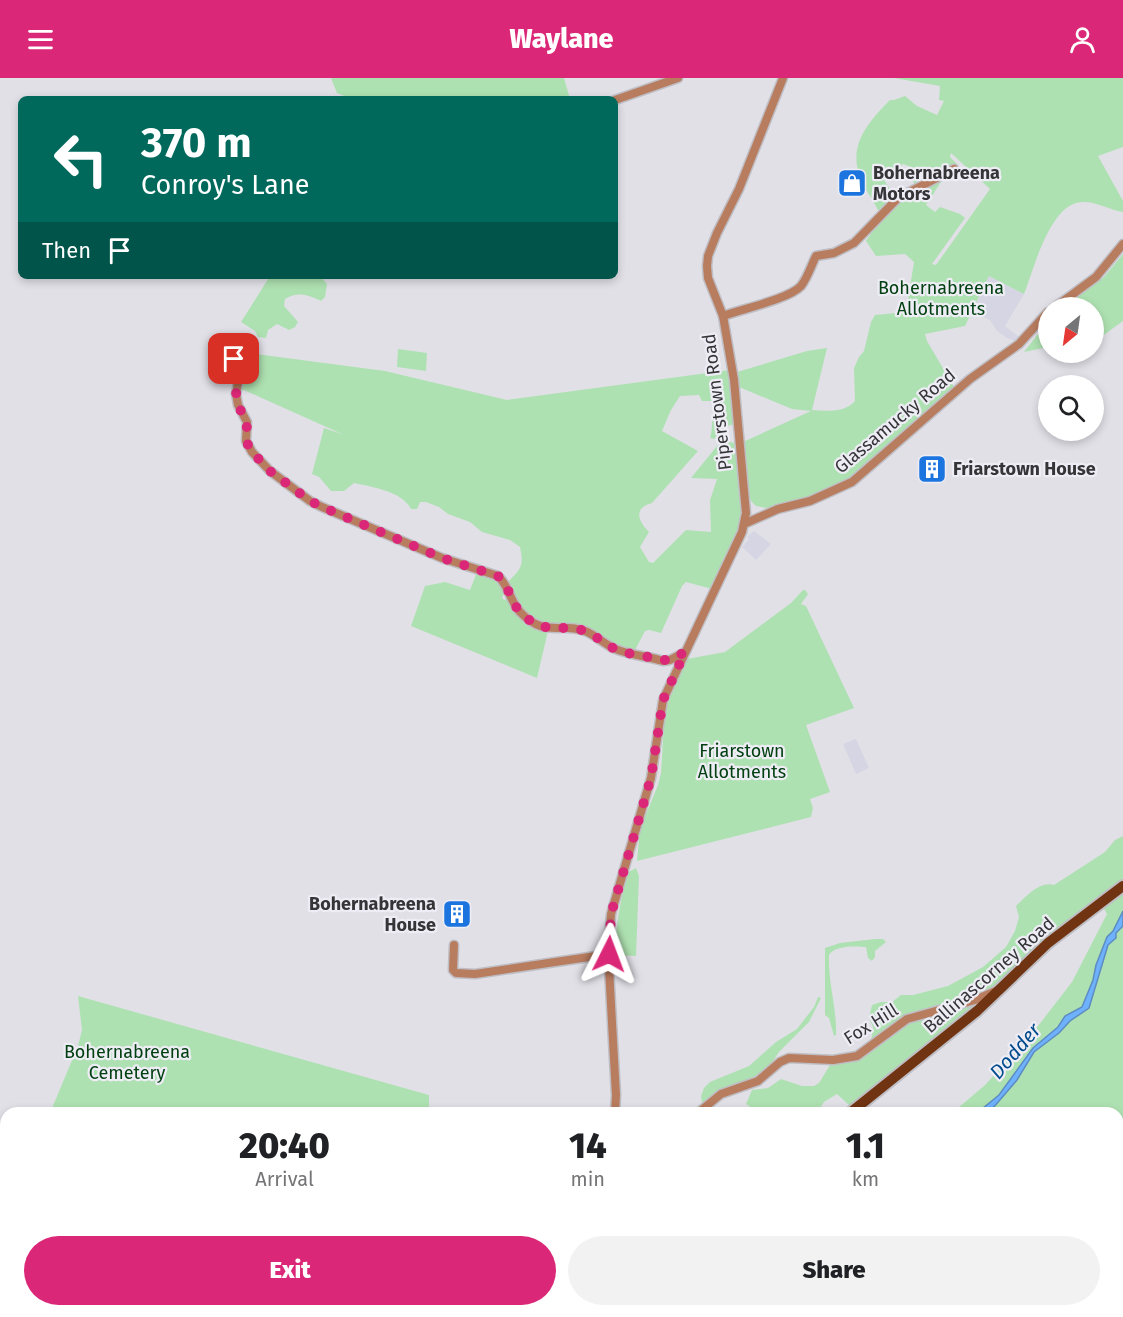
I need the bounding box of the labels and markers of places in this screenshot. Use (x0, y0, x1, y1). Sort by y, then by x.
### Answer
place label: Bohernabreena Motors (873, 162, 1000, 205)
shop icon: Bohernabreena Motors (836, 167, 868, 199)
pin (208, 333, 259, 384)
building icon: Friarstown House (916, 453, 948, 485)
place label: Friarstown House (953, 458, 1096, 480)
place label: Bohernabreena House (309, 893, 436, 936)
building icon: Bohernabreena House (441, 898, 473, 930)

